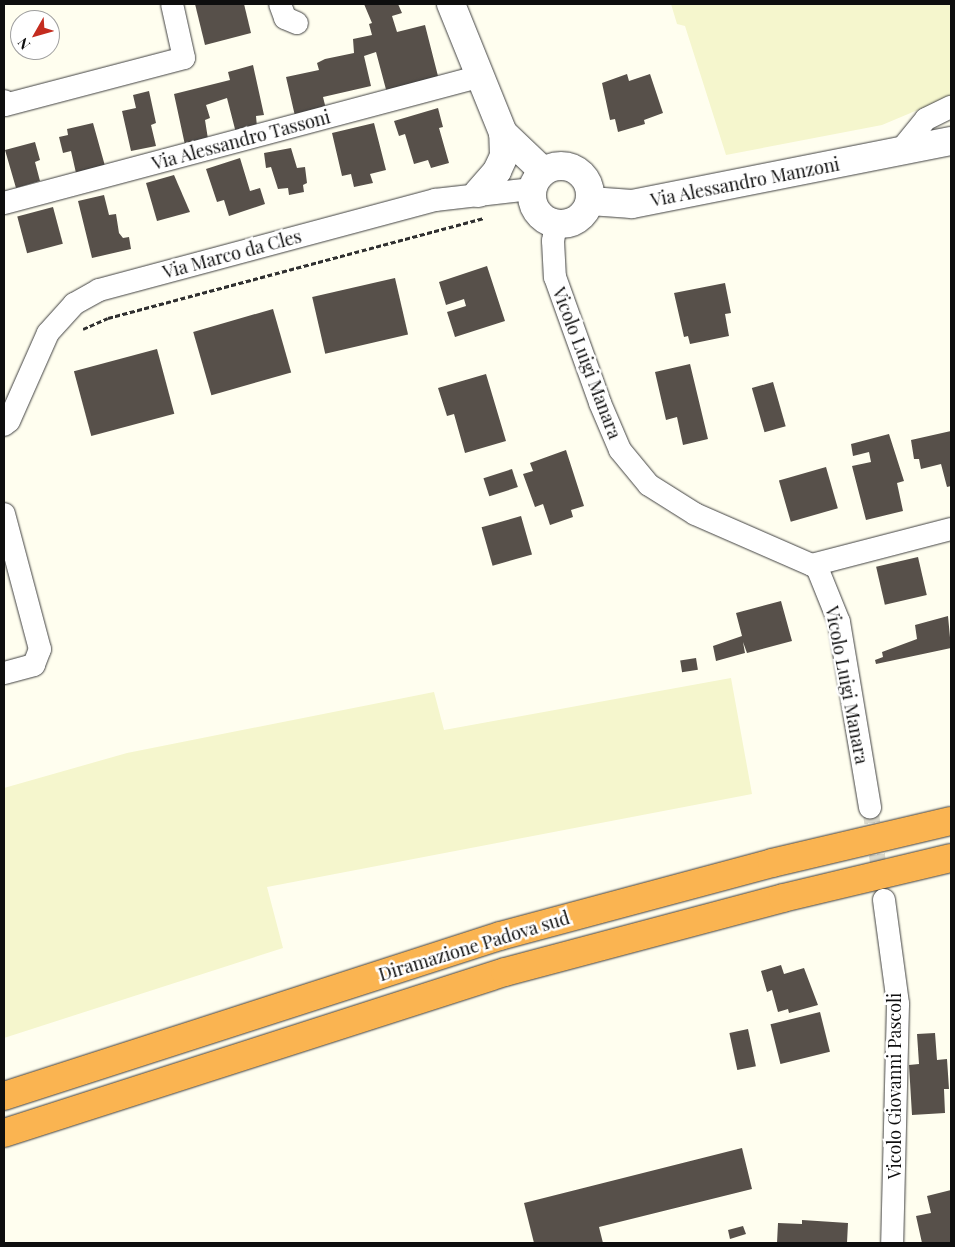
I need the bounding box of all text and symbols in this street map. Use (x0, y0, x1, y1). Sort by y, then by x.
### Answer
north arrow (10, 10, 60, 60)
text: N (13, 34, 34, 54)
street label: Via Alessandro Tassoni (149, 106, 333, 174)
street label: Via Alessandro Manzoni (648, 153, 842, 211)
street label: Via Marco da Cles (160, 225, 304, 283)
street label: Vicolo Luigi Manara (548, 284, 626, 442)
street label: Vicolo Luigi Manara (821, 604, 873, 766)
street label: Diramazione Padova sud (376, 907, 572, 985)
street label: Vicolo Giovanni Pascoli (883, 993, 905, 1179)

